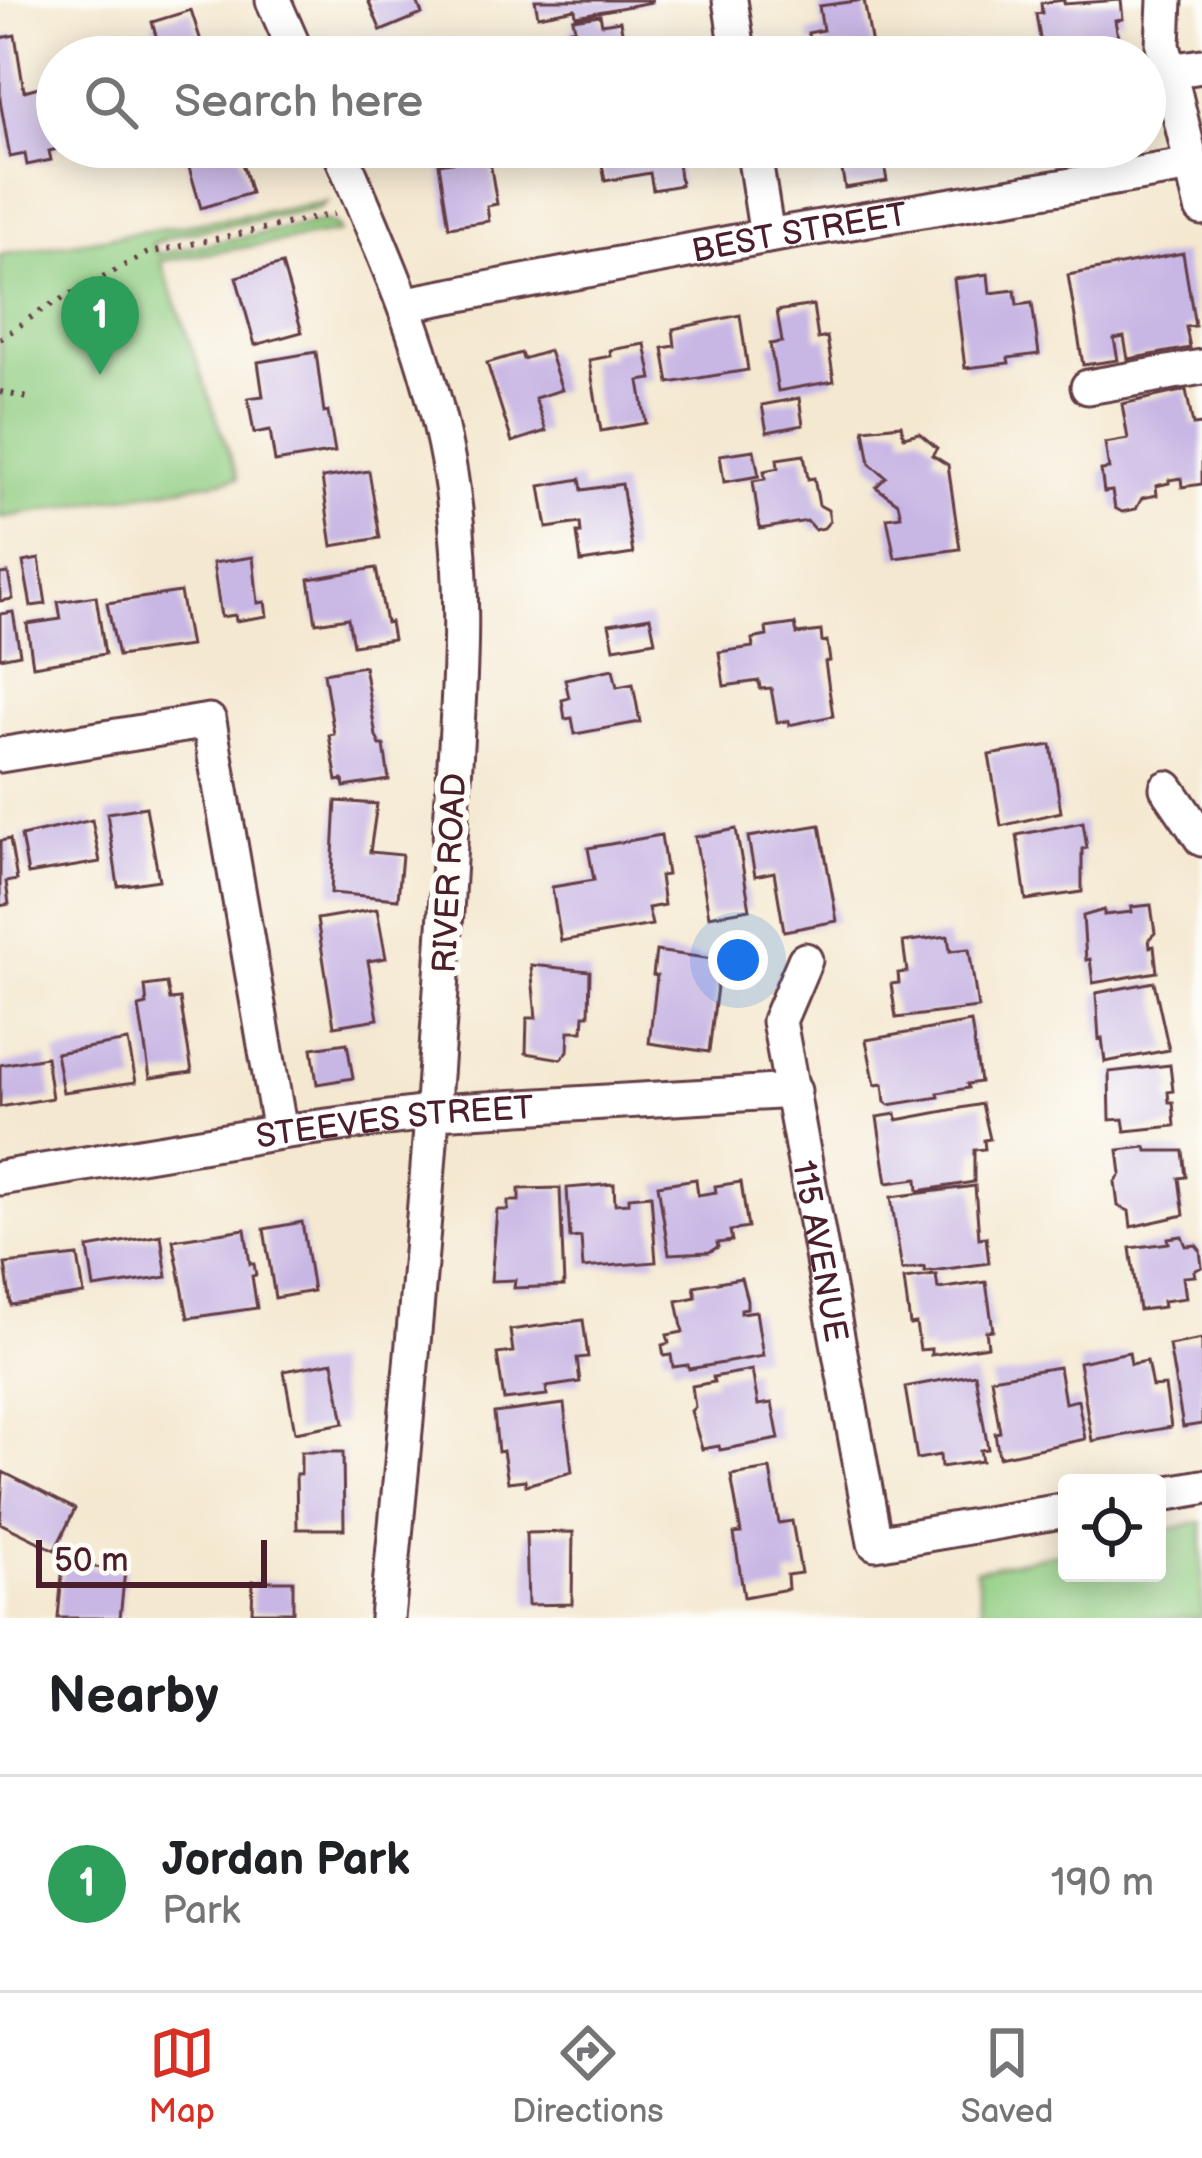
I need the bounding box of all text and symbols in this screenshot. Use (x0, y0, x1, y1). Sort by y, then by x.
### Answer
search box (36, 36, 1166, 168)
icon: search (78, 69, 144, 135)
text: Search here (174, 75, 423, 130)
street label: BEST STREET (689, 195, 910, 272)
pin: 1 (61, 276, 139, 375)
street label: RIVER ROAD (425, 772, 475, 974)
your location (708, 930, 768, 990)
street label: STEEVES STREET (253, 1088, 535, 1158)
street label: 115 AVENUE (783, 1157, 856, 1345)
map controls (1058, 1474, 1166, 1582)
button: locate (1058, 1474, 1166, 1582)
scale bar (36, 1534, 267, 1587)
text: 50 m (54, 1541, 129, 1581)
text: Nearby (48, 1666, 219, 1727)
text: Jordan Park (162, 1833, 410, 1888)
text: 1 (79, 1860, 95, 1907)
text: 190 m (1051, 1860, 1154, 1907)
text: Park (162, 1888, 240, 1935)
tab: Map (149, 2020, 215, 2132)
tab: Directions (512, 2020, 664, 2132)
tab: Saved (961, 2020, 1053, 2132)

